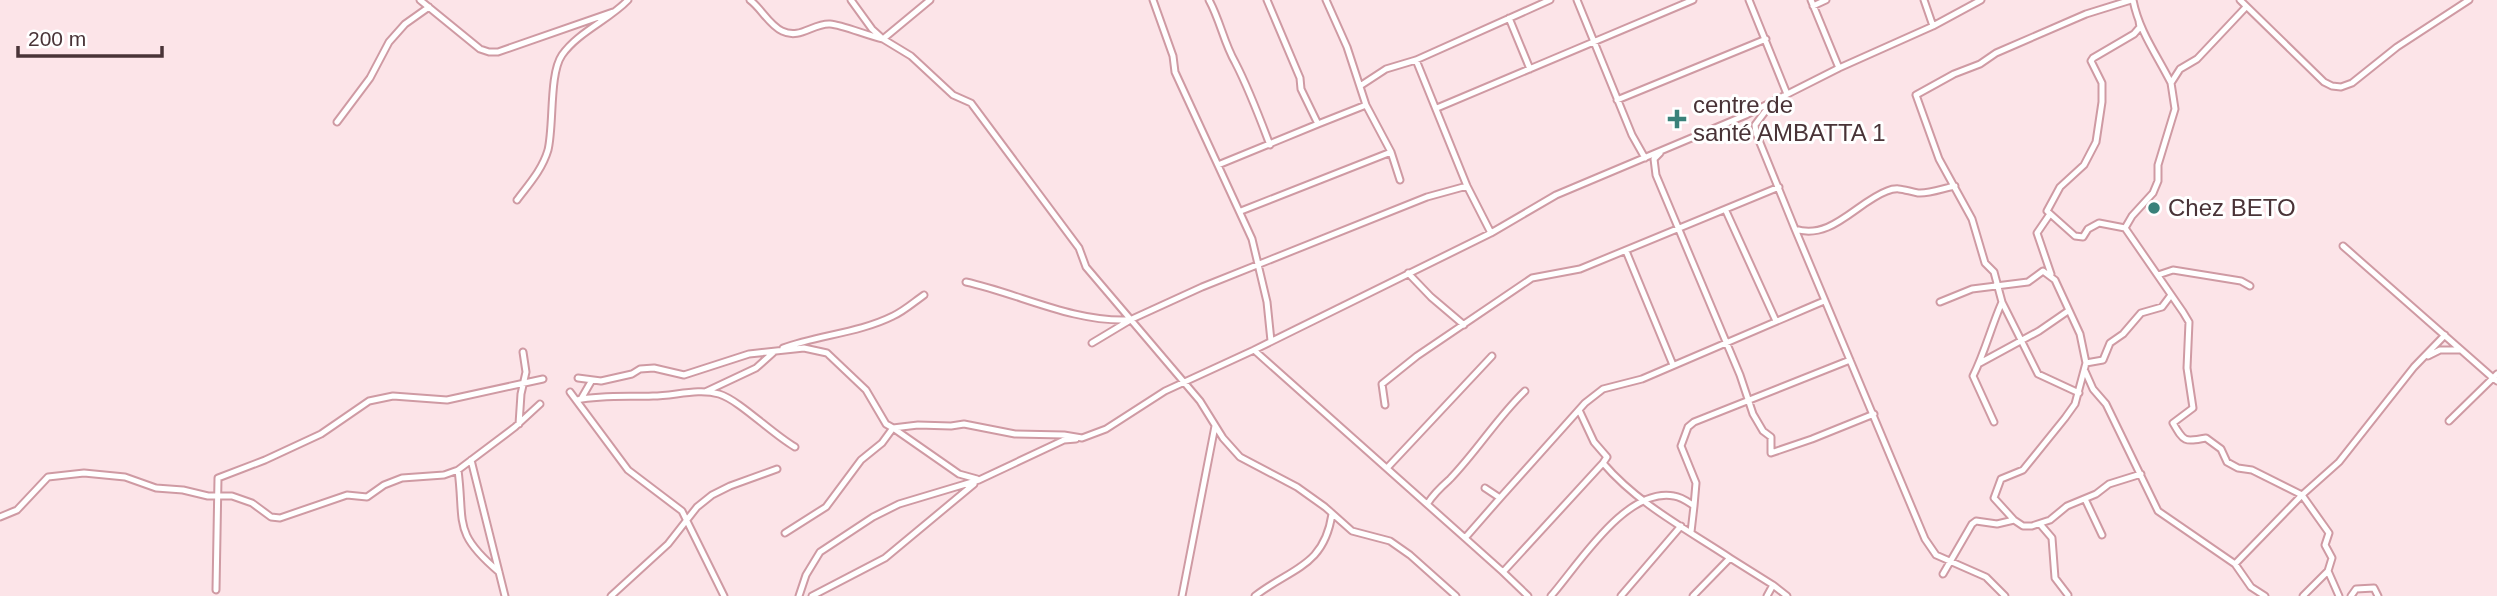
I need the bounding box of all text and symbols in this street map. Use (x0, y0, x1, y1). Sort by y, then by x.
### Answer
scale bar (18, 14, 161, 58)
text: 200 m (28, 27, 86, 50)
place label: centre de santé AMBATTA 1 (1693, 91, 1886, 146)
marker: centre de santé AMBATTA 1 (1667, 109, 1687, 129)
place label: Chez BETO (2168, 194, 2296, 221)
marker: Chez BETO (2146, 200, 2162, 216)

